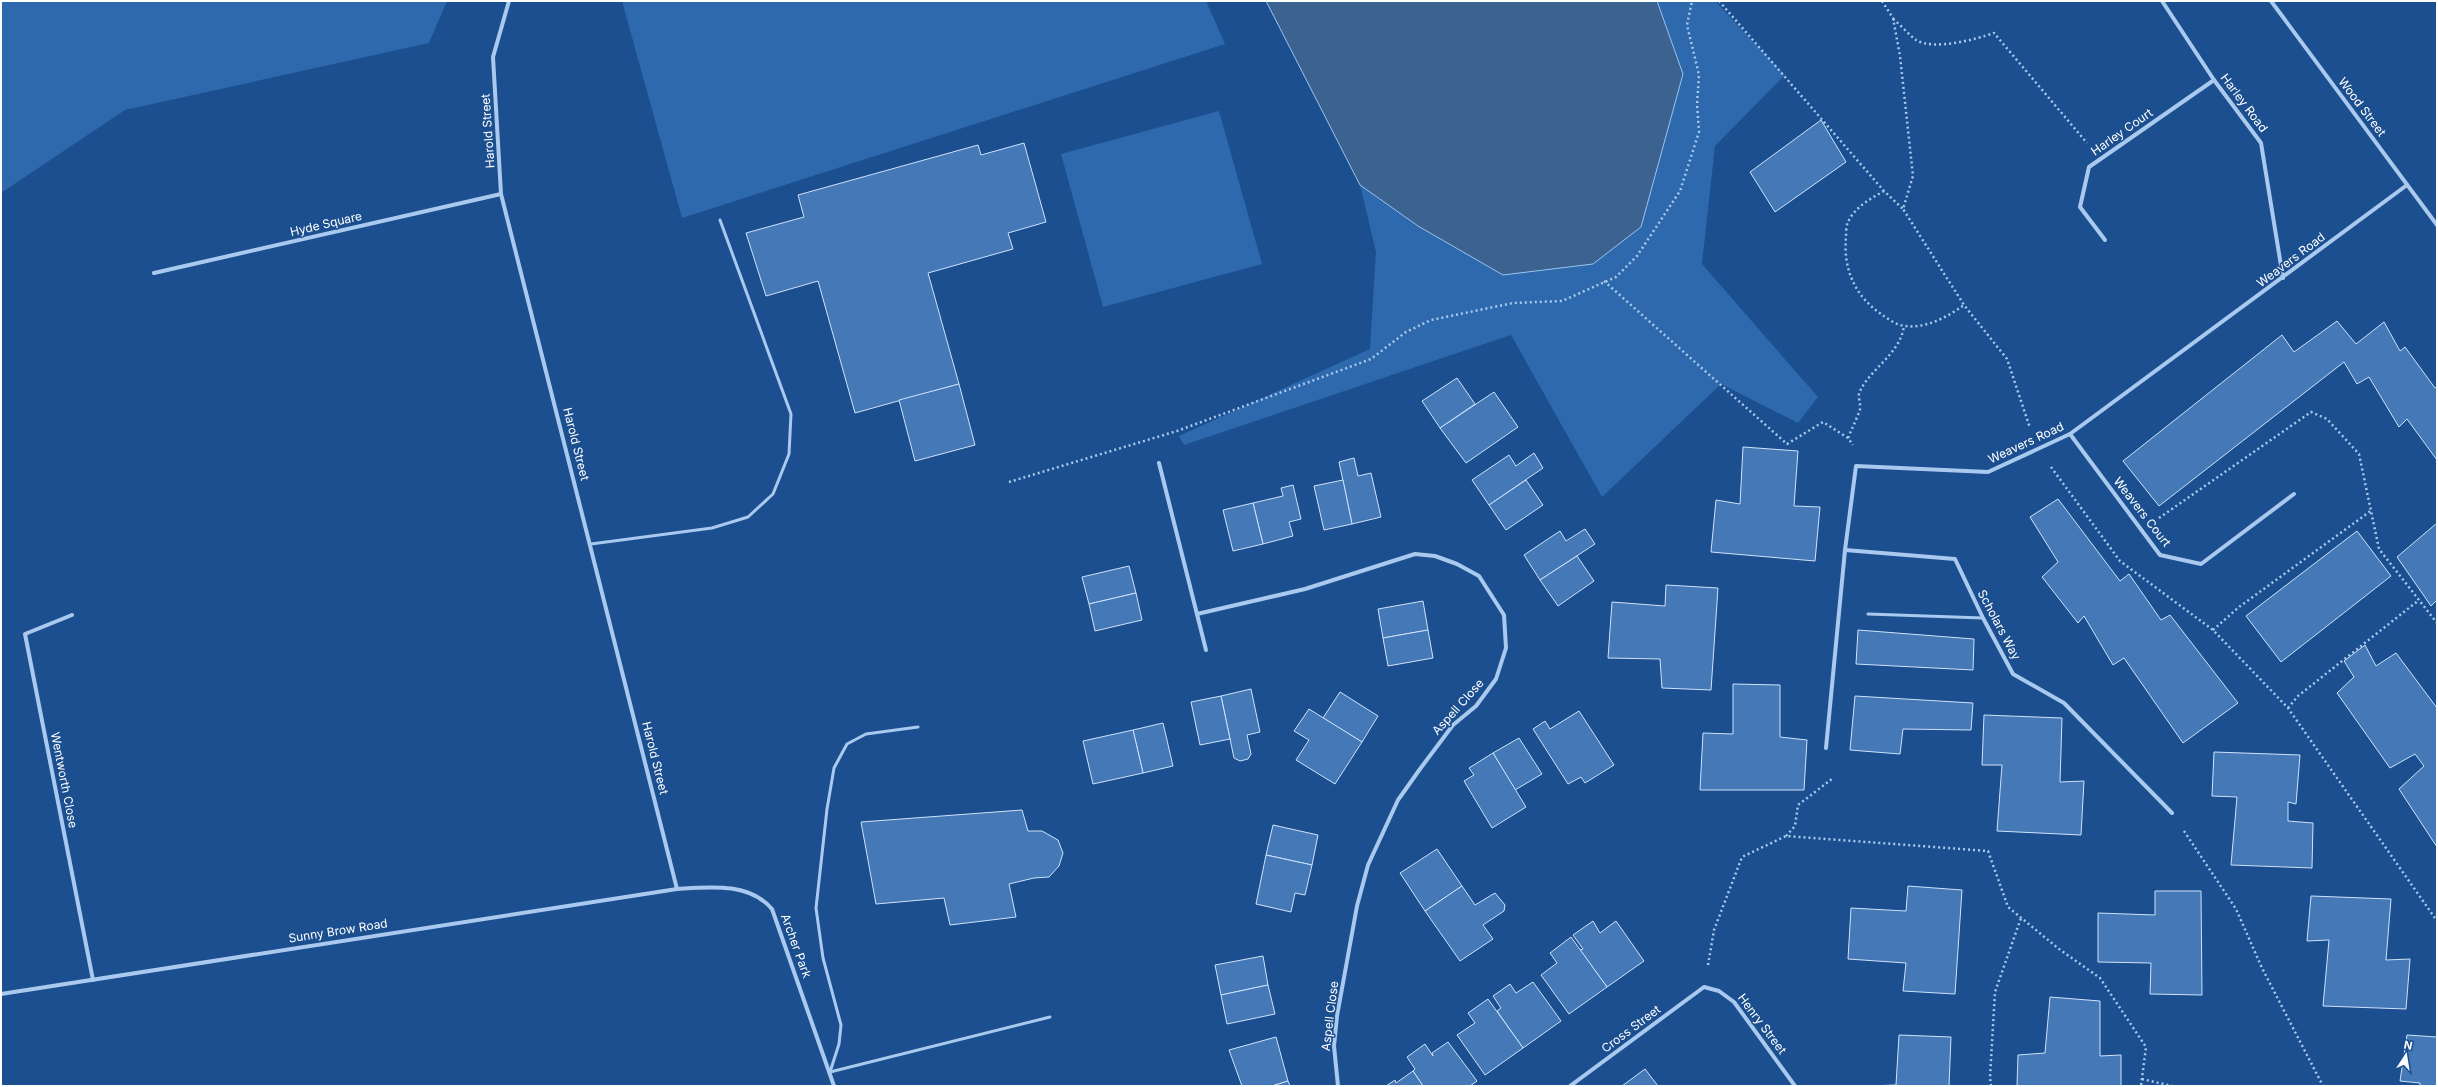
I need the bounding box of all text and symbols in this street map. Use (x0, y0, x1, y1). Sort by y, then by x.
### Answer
street label: Harley Road (2218, 71, 2271, 135)
street label: Wood Street (2335, 74, 2390, 139)
street label: Harold Street (477, 93, 498, 169)
street label: Harley Court (2088, 105, 2155, 158)
street label: Hyde Square (288, 208, 363, 239)
street label: Weavers Road (2254, 229, 2328, 290)
street label: Harold Street (560, 406, 593, 482)
street label: Weavers Road (1986, 419, 2066, 467)
street label: Weavers Court (2111, 474, 2174, 550)
street label: Scholars Way (1975, 587, 2024, 663)
street label: Aspell Close (1429, 676, 1487, 738)
street label: Harold Street (639, 720, 672, 796)
street label: Wentworth Close (48, 731, 81, 829)
street label: Archer Park (778, 912, 815, 980)
street label: Sunny Brow Road (287, 915, 389, 946)
street label: Aspell Close (1318, 980, 1341, 1052)
street label: Henry Street (1735, 991, 1790, 1057)
street label: Cross Street (1598, 1001, 1663, 1056)
north arrow (2386, 1035, 2426, 1075)
text: N (2403, 1037, 2414, 1053)

